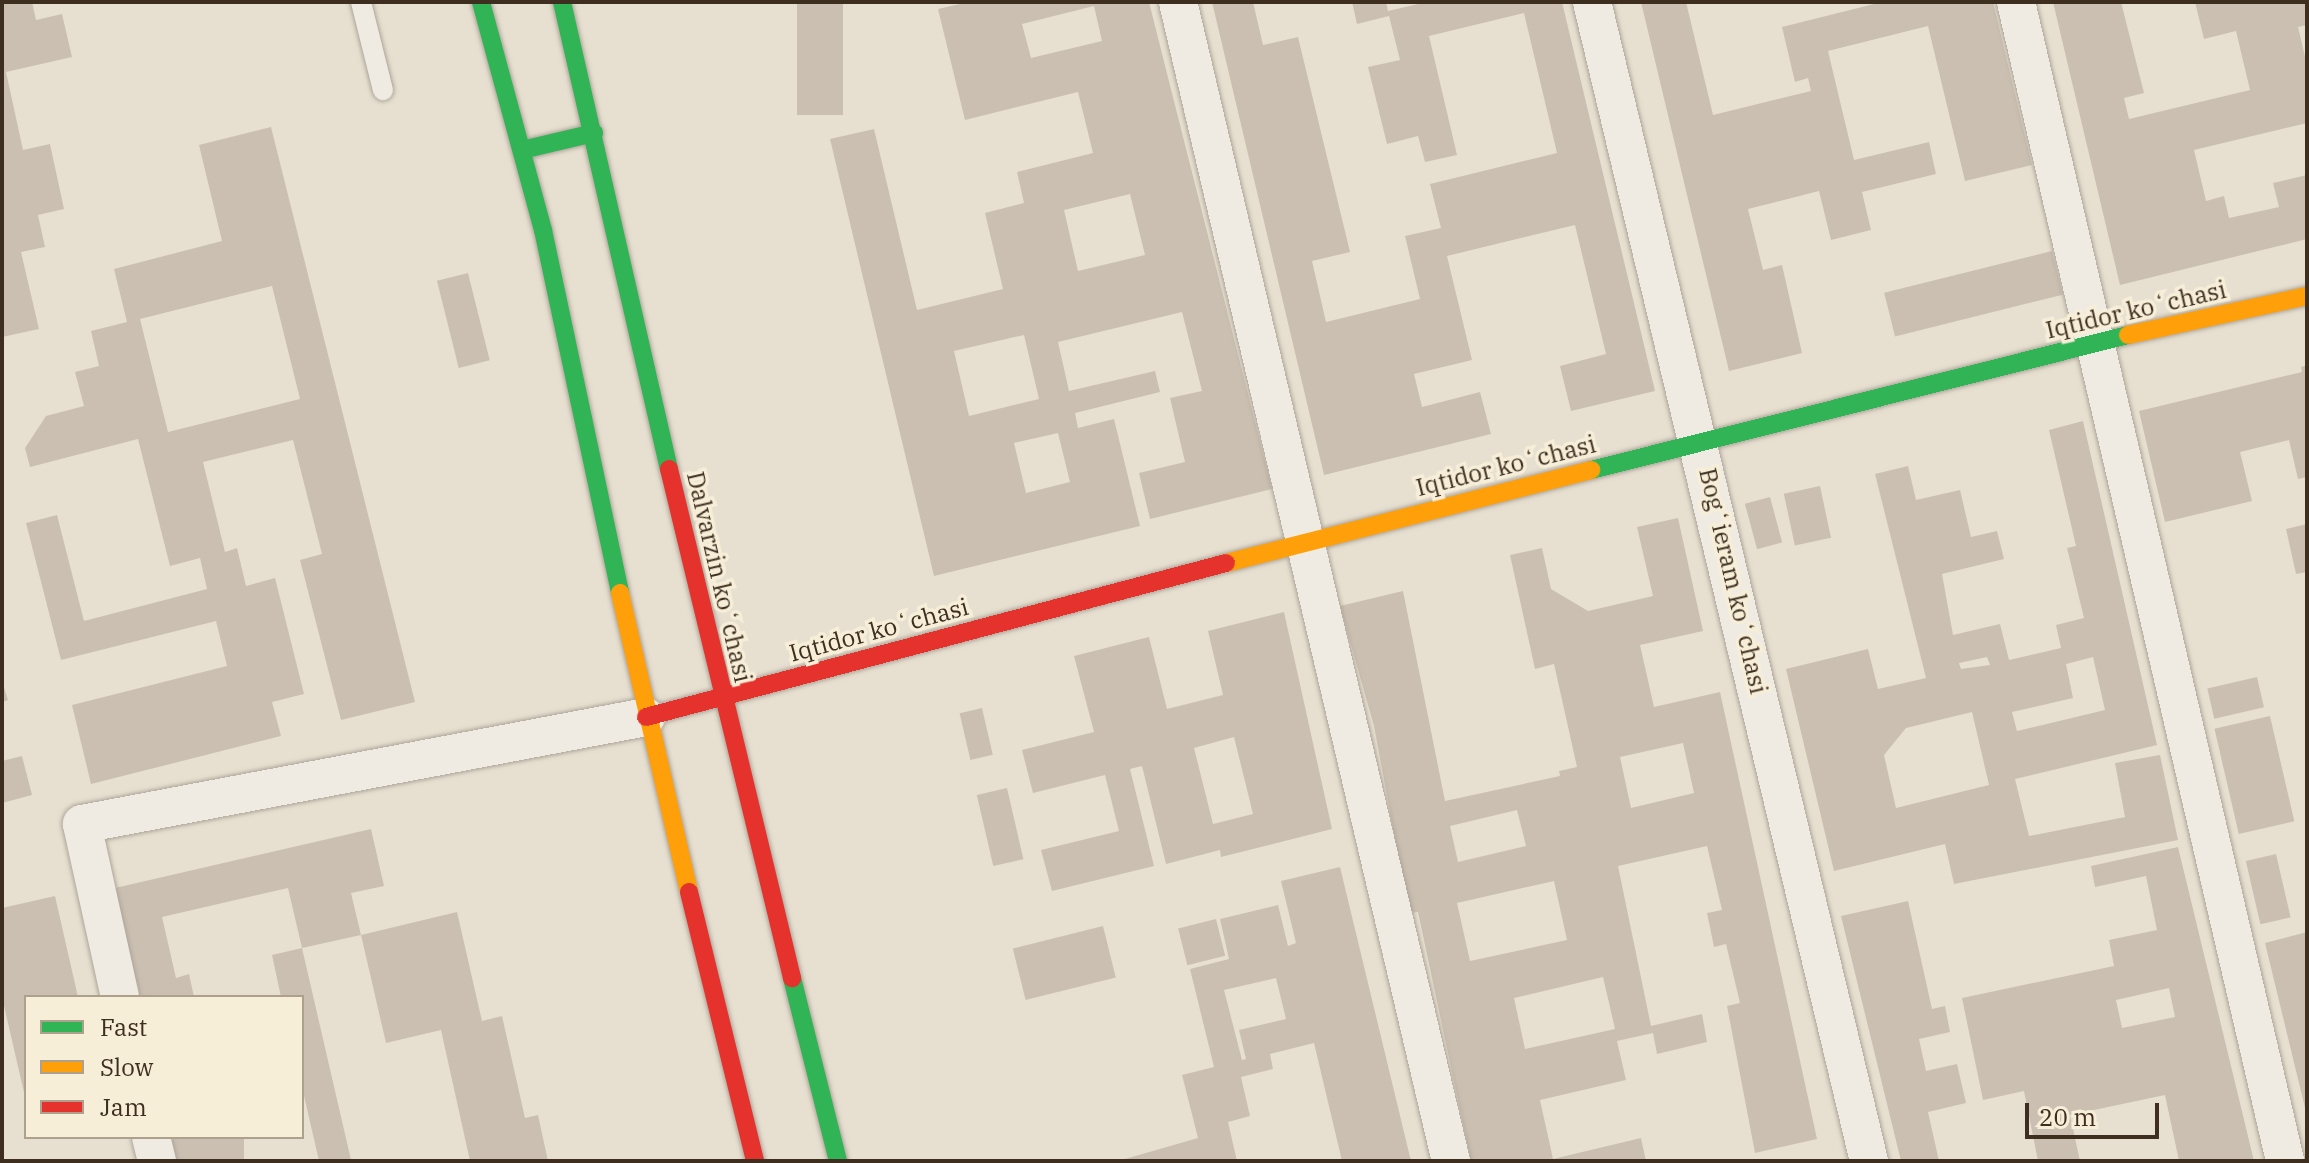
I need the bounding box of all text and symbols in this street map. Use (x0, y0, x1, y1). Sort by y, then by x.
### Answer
street label: Iqtidor koʻchasi (2043, 275, 2229, 345)
street label: Iqtidor koʻchasi (1413, 430, 1599, 502)
street label: Bogʻieram koʻchasi (1693, 465, 1773, 697)
street label: Dalvarzin koʻchasi (681, 469, 757, 685)
street label: Iqtidor koʻchasi (786, 592, 972, 668)
legend (24, 995, 304, 1139)
text: Fast (100, 1011, 147, 1043)
text: Slow (100, 1051, 153, 1083)
scale bar (2029, 1087, 2163, 1137)
text: Jam (100, 1091, 147, 1123)
text: 20 m (2039, 1101, 2096, 1133)

